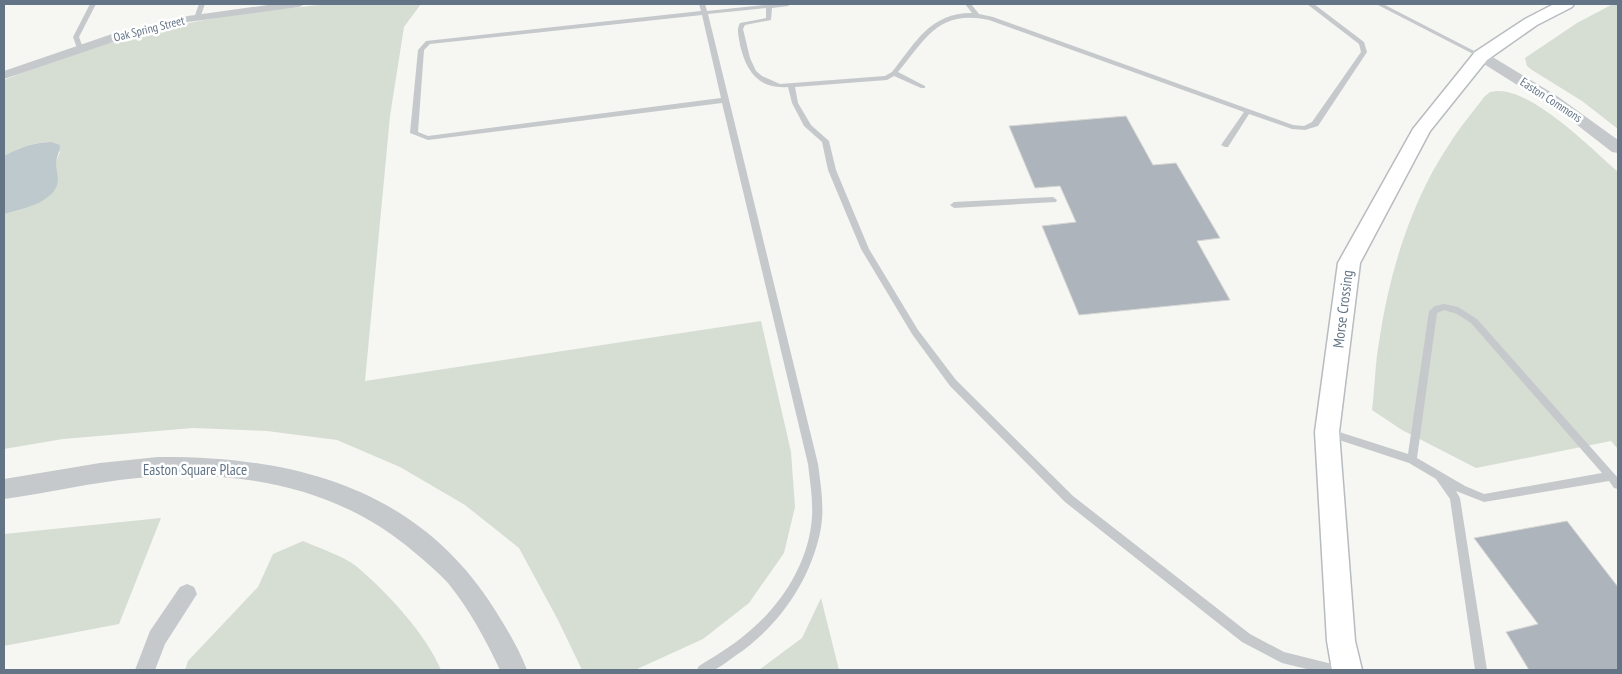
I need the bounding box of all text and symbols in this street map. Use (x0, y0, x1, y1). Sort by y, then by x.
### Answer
street label: Oak Spring Street (112, 12, 186, 45)
street label: Easton Commons (1518, 74, 1585, 125)
street label: Morse Crossing (1328, 269, 1357, 349)
street label: Easton Square Place (143, 460, 247, 479)

